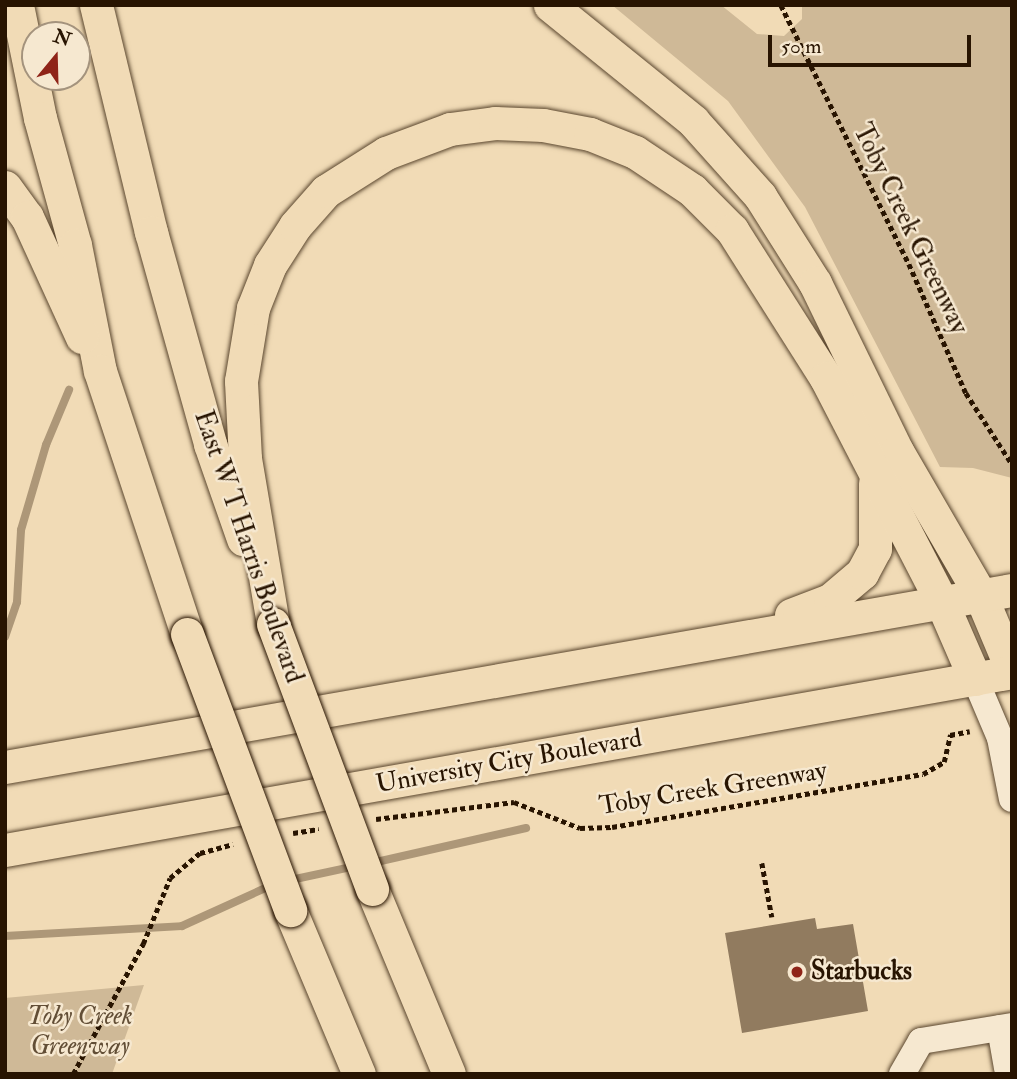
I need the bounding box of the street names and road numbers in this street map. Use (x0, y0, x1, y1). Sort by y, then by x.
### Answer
street label: Toby Creek Greenway (846, 119, 974, 339)
street label: East W T Harris Boulevard (187, 407, 309, 687)
street label: University City Boulevard (374, 723, 644, 801)
street label: Toby Creek Greenway (597, 756, 829, 822)

